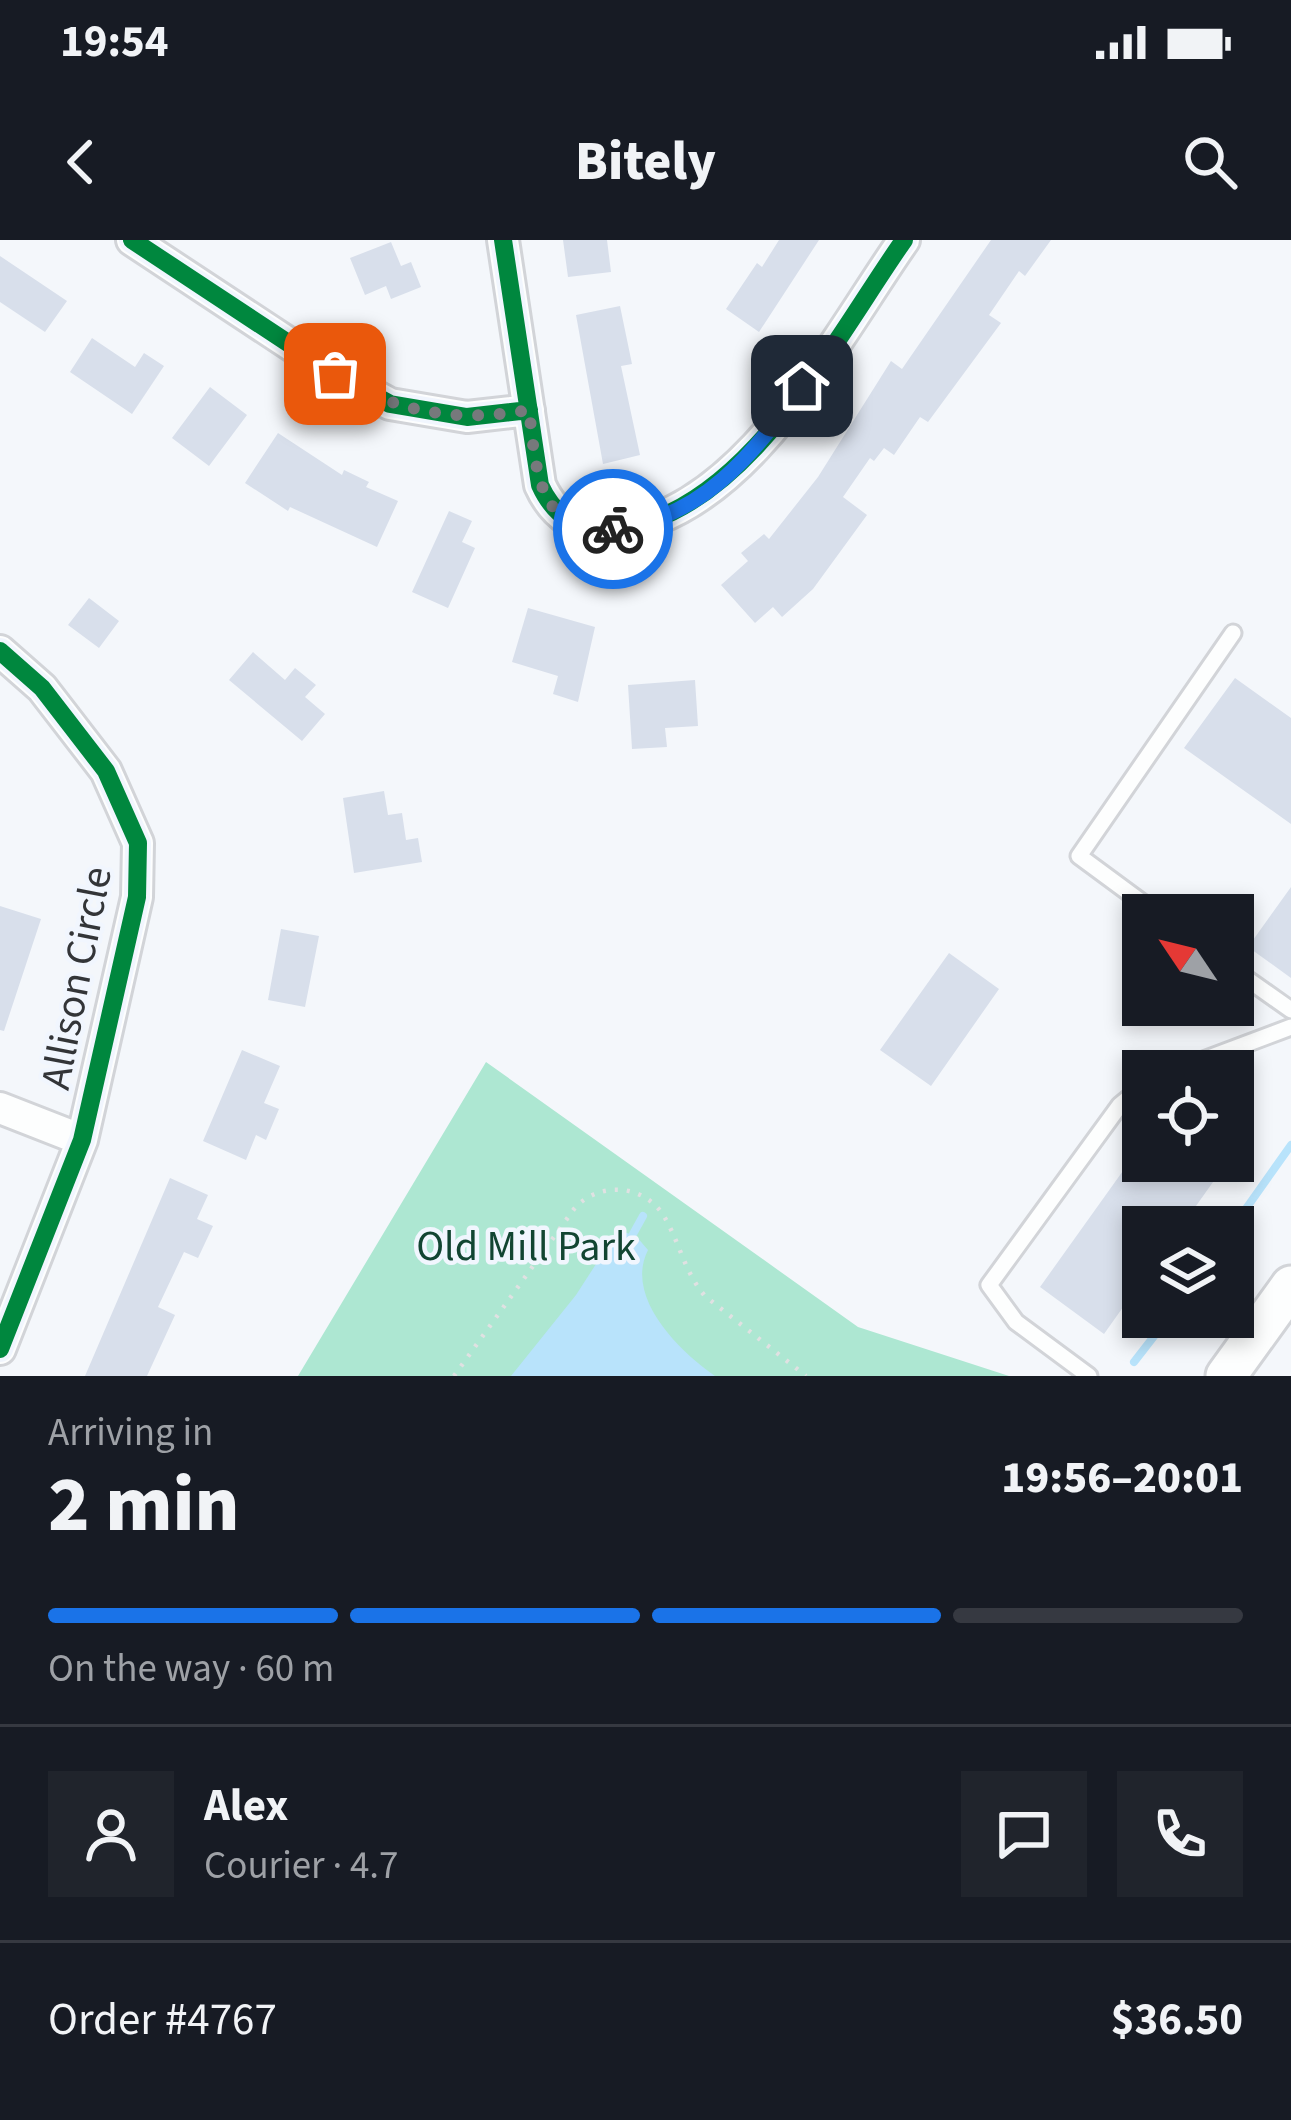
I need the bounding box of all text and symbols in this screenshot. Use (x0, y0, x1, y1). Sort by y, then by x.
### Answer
text: 19:54 (60, 10, 169, 74)
text: Bitely (575, 124, 716, 201)
icon: back (48, 129, 114, 195)
icon: search (1177, 129, 1243, 195)
pin (284, 323, 386, 425)
pin (751, 335, 853, 437)
icon: bag (302, 341, 368, 407)
icon: home (769, 353, 835, 419)
courier (553, 469, 673, 589)
icon: bike (580, 496, 646, 562)
street label: Allison Circle (26, 862, 128, 1094)
north arrow (1122, 894, 1254, 1026)
map controls (1122, 894, 1254, 1338)
button: locate (1122, 1050, 1254, 1182)
button: layers (1122, 1206, 1254, 1338)
park label: Old Mill Park (416, 1217, 636, 1277)
text: Arriving in (48, 1405, 213, 1461)
text: 19:56–20:01 (1001, 1446, 1243, 1510)
text: 2 min (48, 1450, 240, 1561)
text: On the way · 60 m (48, 1641, 334, 1697)
button: person (48, 1771, 174, 1897)
button: chat (961, 1771, 1087, 1897)
button: phone (1117, 1771, 1243, 1897)
text: Alex (204, 1774, 288, 1838)
text: Courier · 4.7 (204, 1838, 398, 1894)
text: Order #4767 (48, 1988, 277, 2052)
text: $36.50 (1111, 1988, 1243, 2052)

